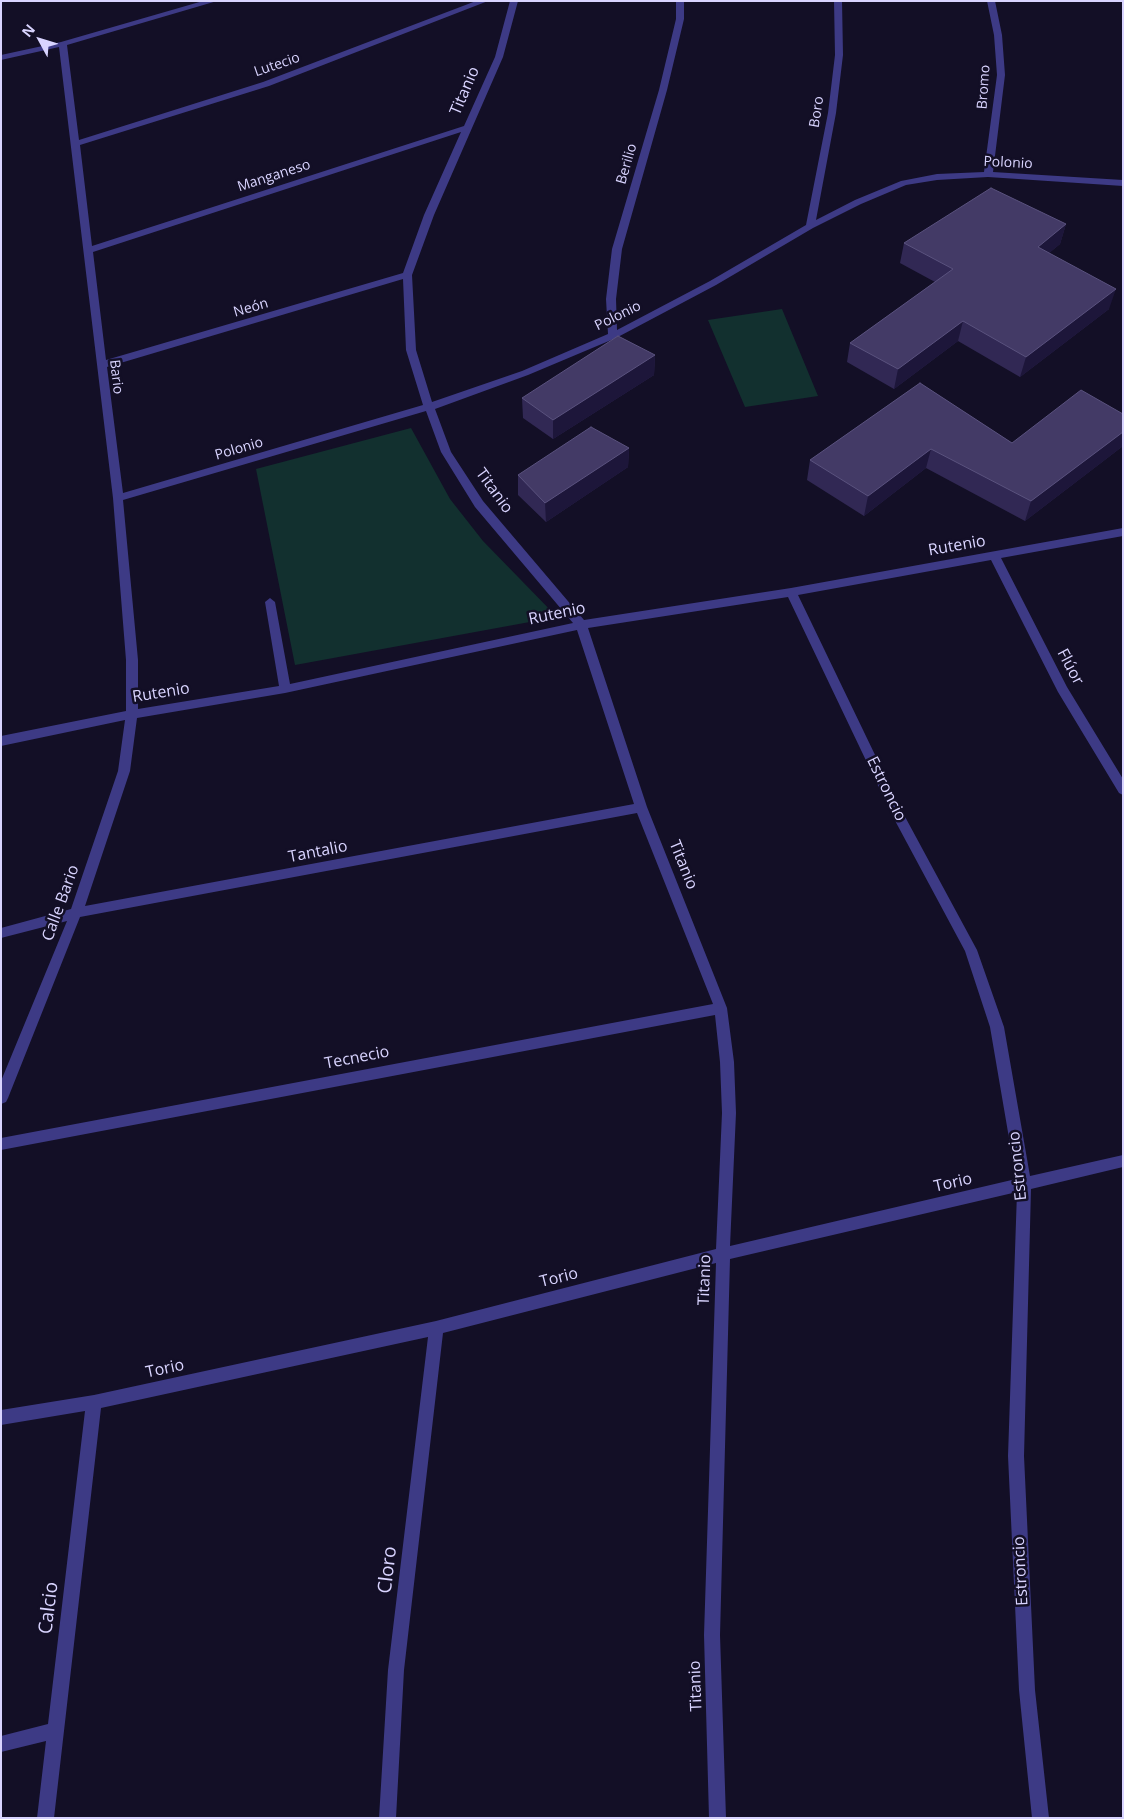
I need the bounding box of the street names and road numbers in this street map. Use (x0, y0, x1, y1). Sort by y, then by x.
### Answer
street label: Lutecio (252, 49, 302, 81)
street label: Titanio (446, 64, 484, 118)
street label: Bromo (974, 64, 994, 110)
street label: Boro (806, 95, 828, 129)
street label: Berilio (613, 142, 641, 186)
street label: Polonio (983, 153, 1033, 173)
street label: Manganeso (235, 156, 313, 196)
street label: Neón (232, 295, 270, 321)
street label: Polonio (592, 298, 644, 334)
street label: Bario (106, 359, 126, 395)
street label: Polonio (213, 434, 265, 464)
street label: Titanio (471, 465, 517, 517)
street label: Rutenio (927, 532, 987, 560)
street label: Rutenio (527, 599, 587, 629)
street label: Flúor (1053, 646, 1087, 688)
street label: Rutenio (131, 679, 191, 707)
street label: Estroncio (862, 754, 910, 824)
street label: Tantalio (287, 837, 349, 867)
street label: Titanio (665, 838, 701, 892)
street label: Calle Bario (38, 862, 84, 944)
street label: Tecnecio (323, 1042, 391, 1074)
street label: Estroncio (1005, 1130, 1031, 1202)
street label: Torio (932, 1169, 974, 1197)
street label: Titanio (695, 1254, 715, 1306)
street label: Torio (538, 1264, 580, 1292)
street label: Torio (144, 1356, 186, 1382)
street label: Estroncio (1010, 1536, 1032, 1606)
street label: Cloro (374, 1545, 402, 1595)
street label: Calcio (34, 1580, 64, 1636)
street label: Titanio (686, 1660, 706, 1712)

